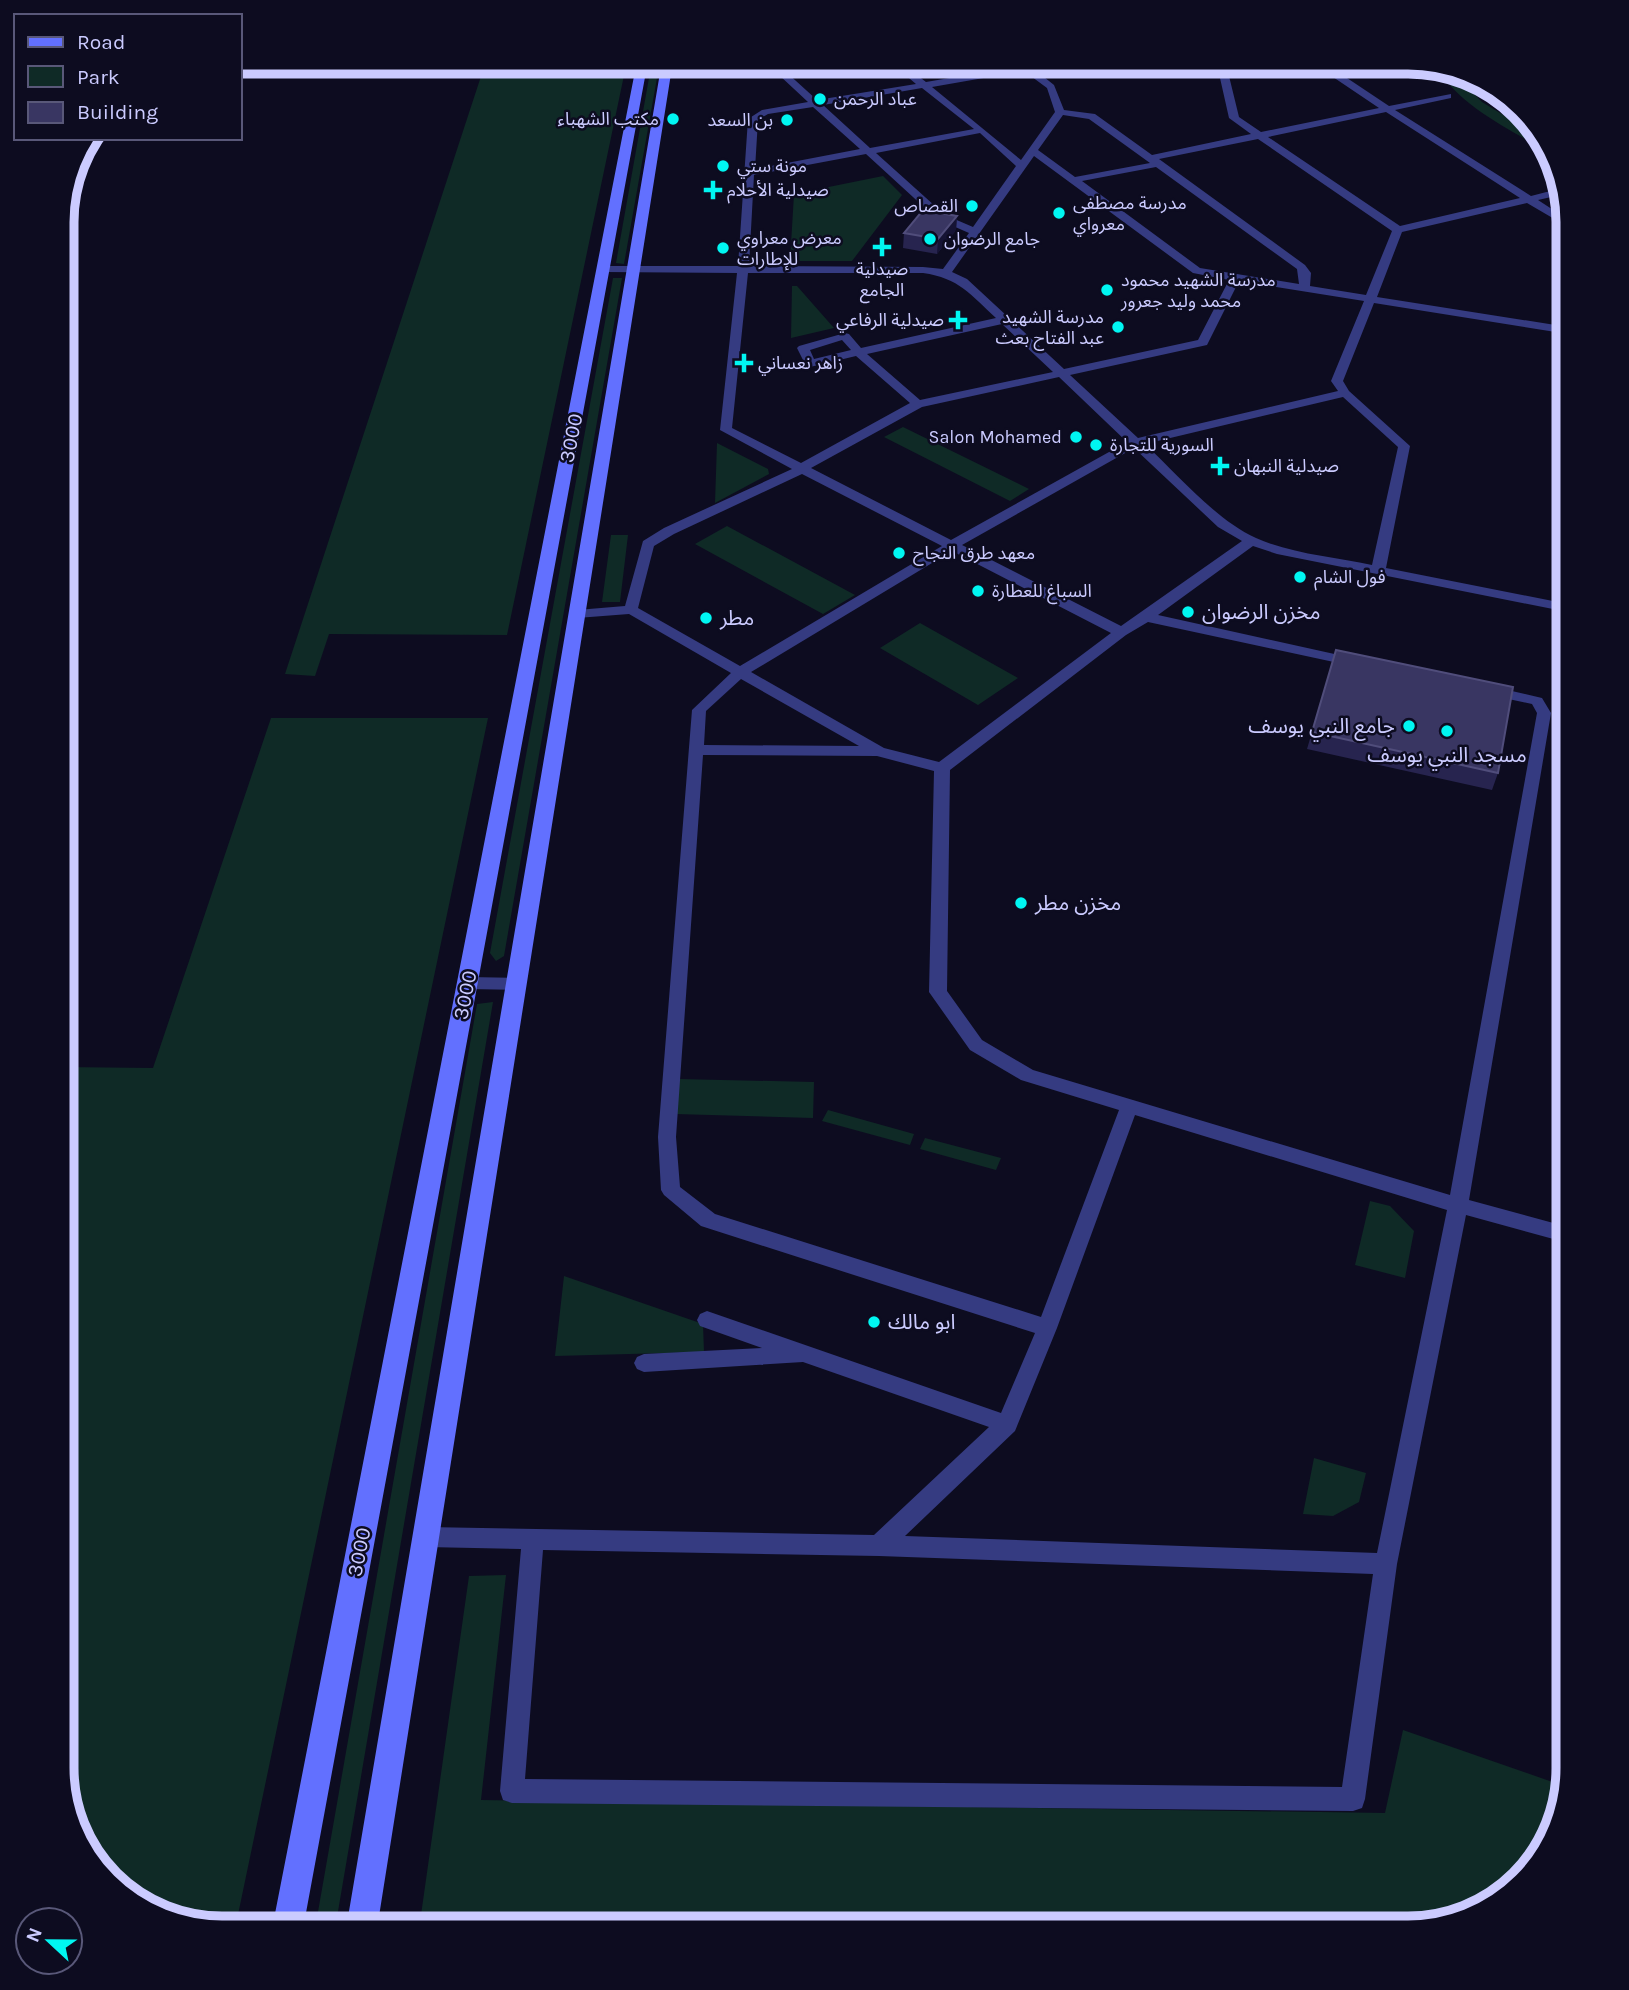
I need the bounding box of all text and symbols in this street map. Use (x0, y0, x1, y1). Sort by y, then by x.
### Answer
legend (14, 14, 242, 140)
text: Road (77, 30, 125, 54)
text: Park (77, 65, 120, 89)
place label: عباد الرحمن (834, 88, 917, 110)
marker: عباد الرحمن (812, 91, 828, 107)
text: Building (77, 100, 158, 124)
place label: مكتب الشهباء (558, 108, 659, 130)
place label: بن السعد (708, 109, 773, 131)
marker: مكتب الشهباء (665, 111, 681, 127)
marker: بن السعد (779, 112, 795, 128)
place label: مونة ستي (737, 155, 807, 179)
marker: مونة ستي (715, 158, 731, 174)
place label: صيدلية الأحلام (727, 179, 829, 204)
marker: صيدلية الأحلام (705, 182, 721, 198)
place label: مدرسة مصطفى معرواي (1073, 192, 1187, 237)
place label: القصاص (894, 195, 958, 217)
marker: القصاص (964, 198, 980, 214)
marker: مدرسة مصطفى معرواي (1051, 205, 1067, 221)
place label: معرض معراوي للإطارات (737, 227, 842, 271)
place label: جامع الرضوان (944, 228, 1040, 253)
marker: جامع الرضوان (922, 231, 938, 247)
marker: صيدلية الجامع (874, 239, 890, 255)
marker: معرض معراوي للإطارات (715, 240, 731, 256)
place label: صيدلية الجامع (856, 258, 908, 304)
place label: مدرسة الشهيد محمود محمد وليد جعرور (1120, 269, 1276, 312)
marker: مدرسة الشهيد محمود محمد وليد جعرور (1099, 282, 1115, 298)
place label: مدرسة الشهيد عبد الفتاح بعث (995, 306, 1104, 351)
place label: صيدلية الرفاعي (836, 309, 944, 333)
marker: صيدلية الرفاعي (950, 312, 966, 328)
marker: مدرسة الشهيد عبد الفتاح بعث (1110, 319, 1126, 335)
place label: زاهر نعساني (758, 352, 843, 376)
marker: زاهر نعساني (736, 355, 752, 371)
street label: 3000 (554, 411, 588, 465)
place label: Salon Mohamed (929, 426, 1062, 448)
marker: Salon Mohamed (1068, 429, 1084, 445)
place label: السورية للتجارة (1110, 434, 1214, 456)
marker: السورية للتجارة (1088, 437, 1104, 453)
place label: صيدلية النبهان (1234, 455, 1339, 477)
marker: صيدلية النبهان (1212, 458, 1228, 474)
place label: معهد طرق النجاح (913, 542, 1035, 566)
marker: معهد طرق النجاح (891, 545, 907, 561)
place label: فول الشام (1314, 566, 1386, 591)
marker: فول الشام (1292, 569, 1308, 585)
place label: السباغ للعطارة (992, 580, 1092, 605)
marker: السباغ للعطارة (970, 583, 986, 599)
place label: مخزن الرضوان (1202, 600, 1321, 624)
marker: مخزن الرضوان (1180, 604, 1196, 620)
place label: مطر (719, 606, 754, 630)
marker: مطر (698, 610, 714, 626)
place label: جامع النبي يوسف (1248, 714, 1395, 742)
marker: جامع النبي يوسف (1401, 718, 1417, 734)
marker: مسجد النبي يوسف (1439, 723, 1455, 739)
place label: مسجد النبي يوسف (1367, 743, 1527, 771)
place label: مخزن مطر (1034, 891, 1121, 915)
marker: مخزن مطر (1013, 895, 1029, 911)
street label: 3000 (448, 968, 482, 1022)
place label: ابو مالك (888, 1310, 956, 1334)
marker: ابو مالك (866, 1314, 882, 1330)
street label: 3000 (342, 1525, 376, 1579)
north arrow (14, 1906, 84, 1976)
text: N (21, 1925, 47, 1945)

